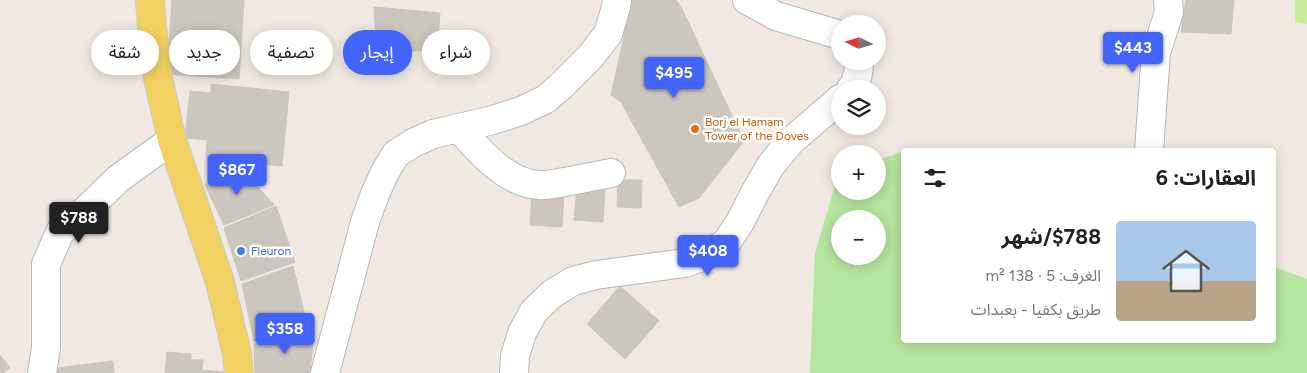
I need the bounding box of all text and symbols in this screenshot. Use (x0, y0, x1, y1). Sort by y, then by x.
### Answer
north arrow (831, 15, 886, 70)
map controls (831, 15, 886, 265)
chip: شقة (91, 30, 159, 75)
chip: جديد (169, 30, 240, 75)
chip: تصفية (250, 30, 333, 75)
chip: إيجار (343, 30, 412, 75)
chip: شراء (422, 30, 490, 75)
pin: $443 (1103, 32, 1163, 74)
text: $443 (1114, 38, 1152, 57)
pin: $495 (644, 56, 704, 99)
text: $495 (655, 63, 693, 82)
button: layers (831, 80, 886, 135)
place label: Borj el Hamam Tower of the Doves (705, 115, 809, 143)
marker: Borj el Hamam Tower of the Doves (689, 123, 701, 135)
button: + (831, 145, 886, 200)
pin: $867 (207, 154, 267, 196)
text: $867 (219, 160, 255, 179)
icon: filters (921, 164, 949, 192)
text: العقارات: 6 (1156, 165, 1256, 190)
pin: $788 (49, 202, 109, 244)
text: $788 (60, 208, 98, 227)
button: − (831, 210, 886, 265)
text: $788/شهر (1002, 224, 1101, 249)
pin: $408 (678, 234, 738, 277)
text: $408 (688, 241, 728, 260)
icon: home (1156, 241, 1216, 301)
place label: Fleuron (251, 244, 291, 258)
marker: Fleuron (235, 245, 247, 257)
text: الغرف: 5 · 138 m² (985, 266, 1101, 285)
text: طريق بكفيا - بعبدات (971, 300, 1101, 319)
pin: $358 (255, 312, 315, 355)
text: $358 (267, 319, 303, 338)

